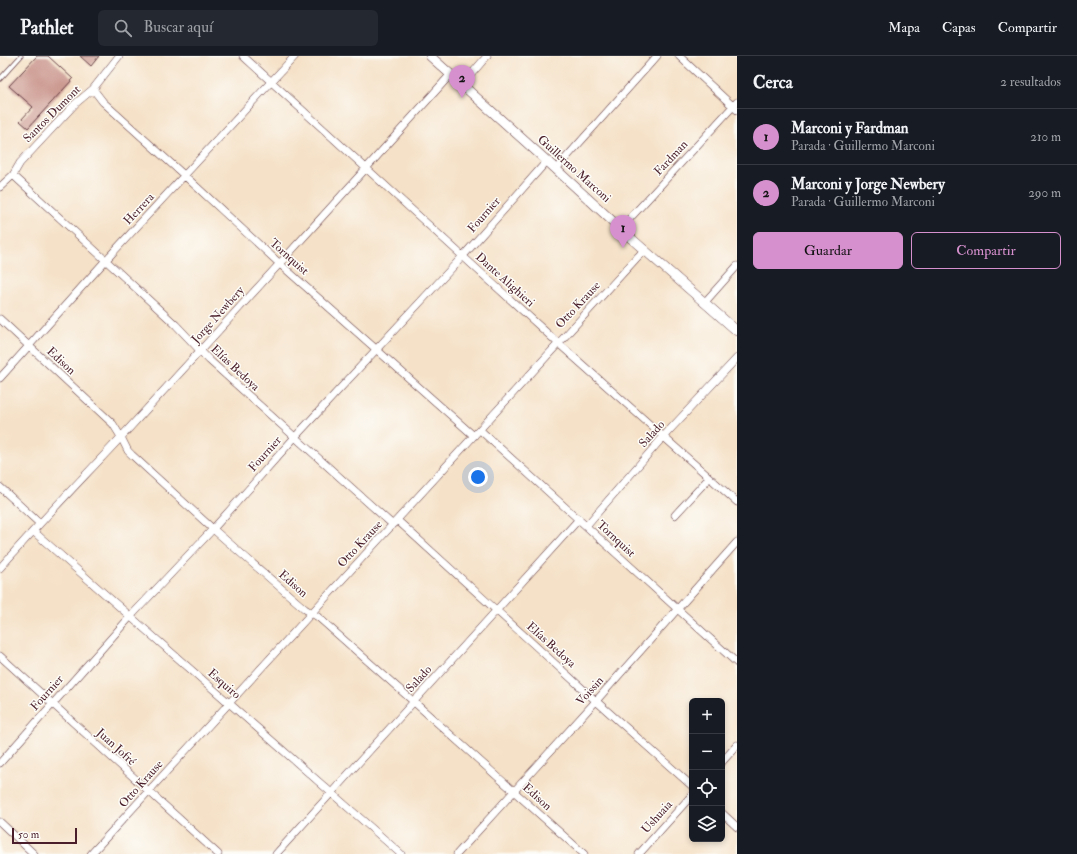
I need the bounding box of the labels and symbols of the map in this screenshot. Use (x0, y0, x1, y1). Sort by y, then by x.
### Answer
pin: 2 (449, 65, 475, 98)
street label: Santos Dumont (20, 82, 84, 146)
street label: Guillermo Marconi (534, 132, 614, 206)
street label: Fardman (651, 137, 691, 179)
street label: Herrera (121, 189, 158, 228)
street label: Fournier (464, 194, 504, 236)
pin: 1 (610, 215, 636, 248)
street label: Tornquist (266, 236, 312, 279)
street label: Dante Alighieri (472, 250, 538, 310)
street label: Otto Krause (552, 278, 604, 332)
street label: Jorge Newbery (188, 283, 248, 347)
street label: Elías Bedoya (208, 342, 263, 395)
street label: Edison (44, 344, 78, 378)
street label: Salado (636, 417, 668, 451)
street label: Fournier (245, 433, 285, 475)
your location (468, 467, 488, 487)
street label: Otto Krause (334, 517, 386, 571)
street label: Tornquist (594, 517, 639, 561)
street label: Edison (275, 567, 311, 601)
street label: Elías Bedoya (523, 619, 580, 672)
street label: Salado (403, 662, 435, 696)
street label: Esquiro (204, 666, 244, 702)
street label: Fournier (27, 672, 67, 714)
street label: Voissin (573, 673, 607, 709)
street label: Juan Jofré (92, 725, 140, 769)
street label: Otto Krause (116, 757, 166, 811)
street label: Edison (519, 780, 555, 814)
street label: Ushuaia (638, 797, 676, 837)
scale bar (12, 826, 77, 845)

